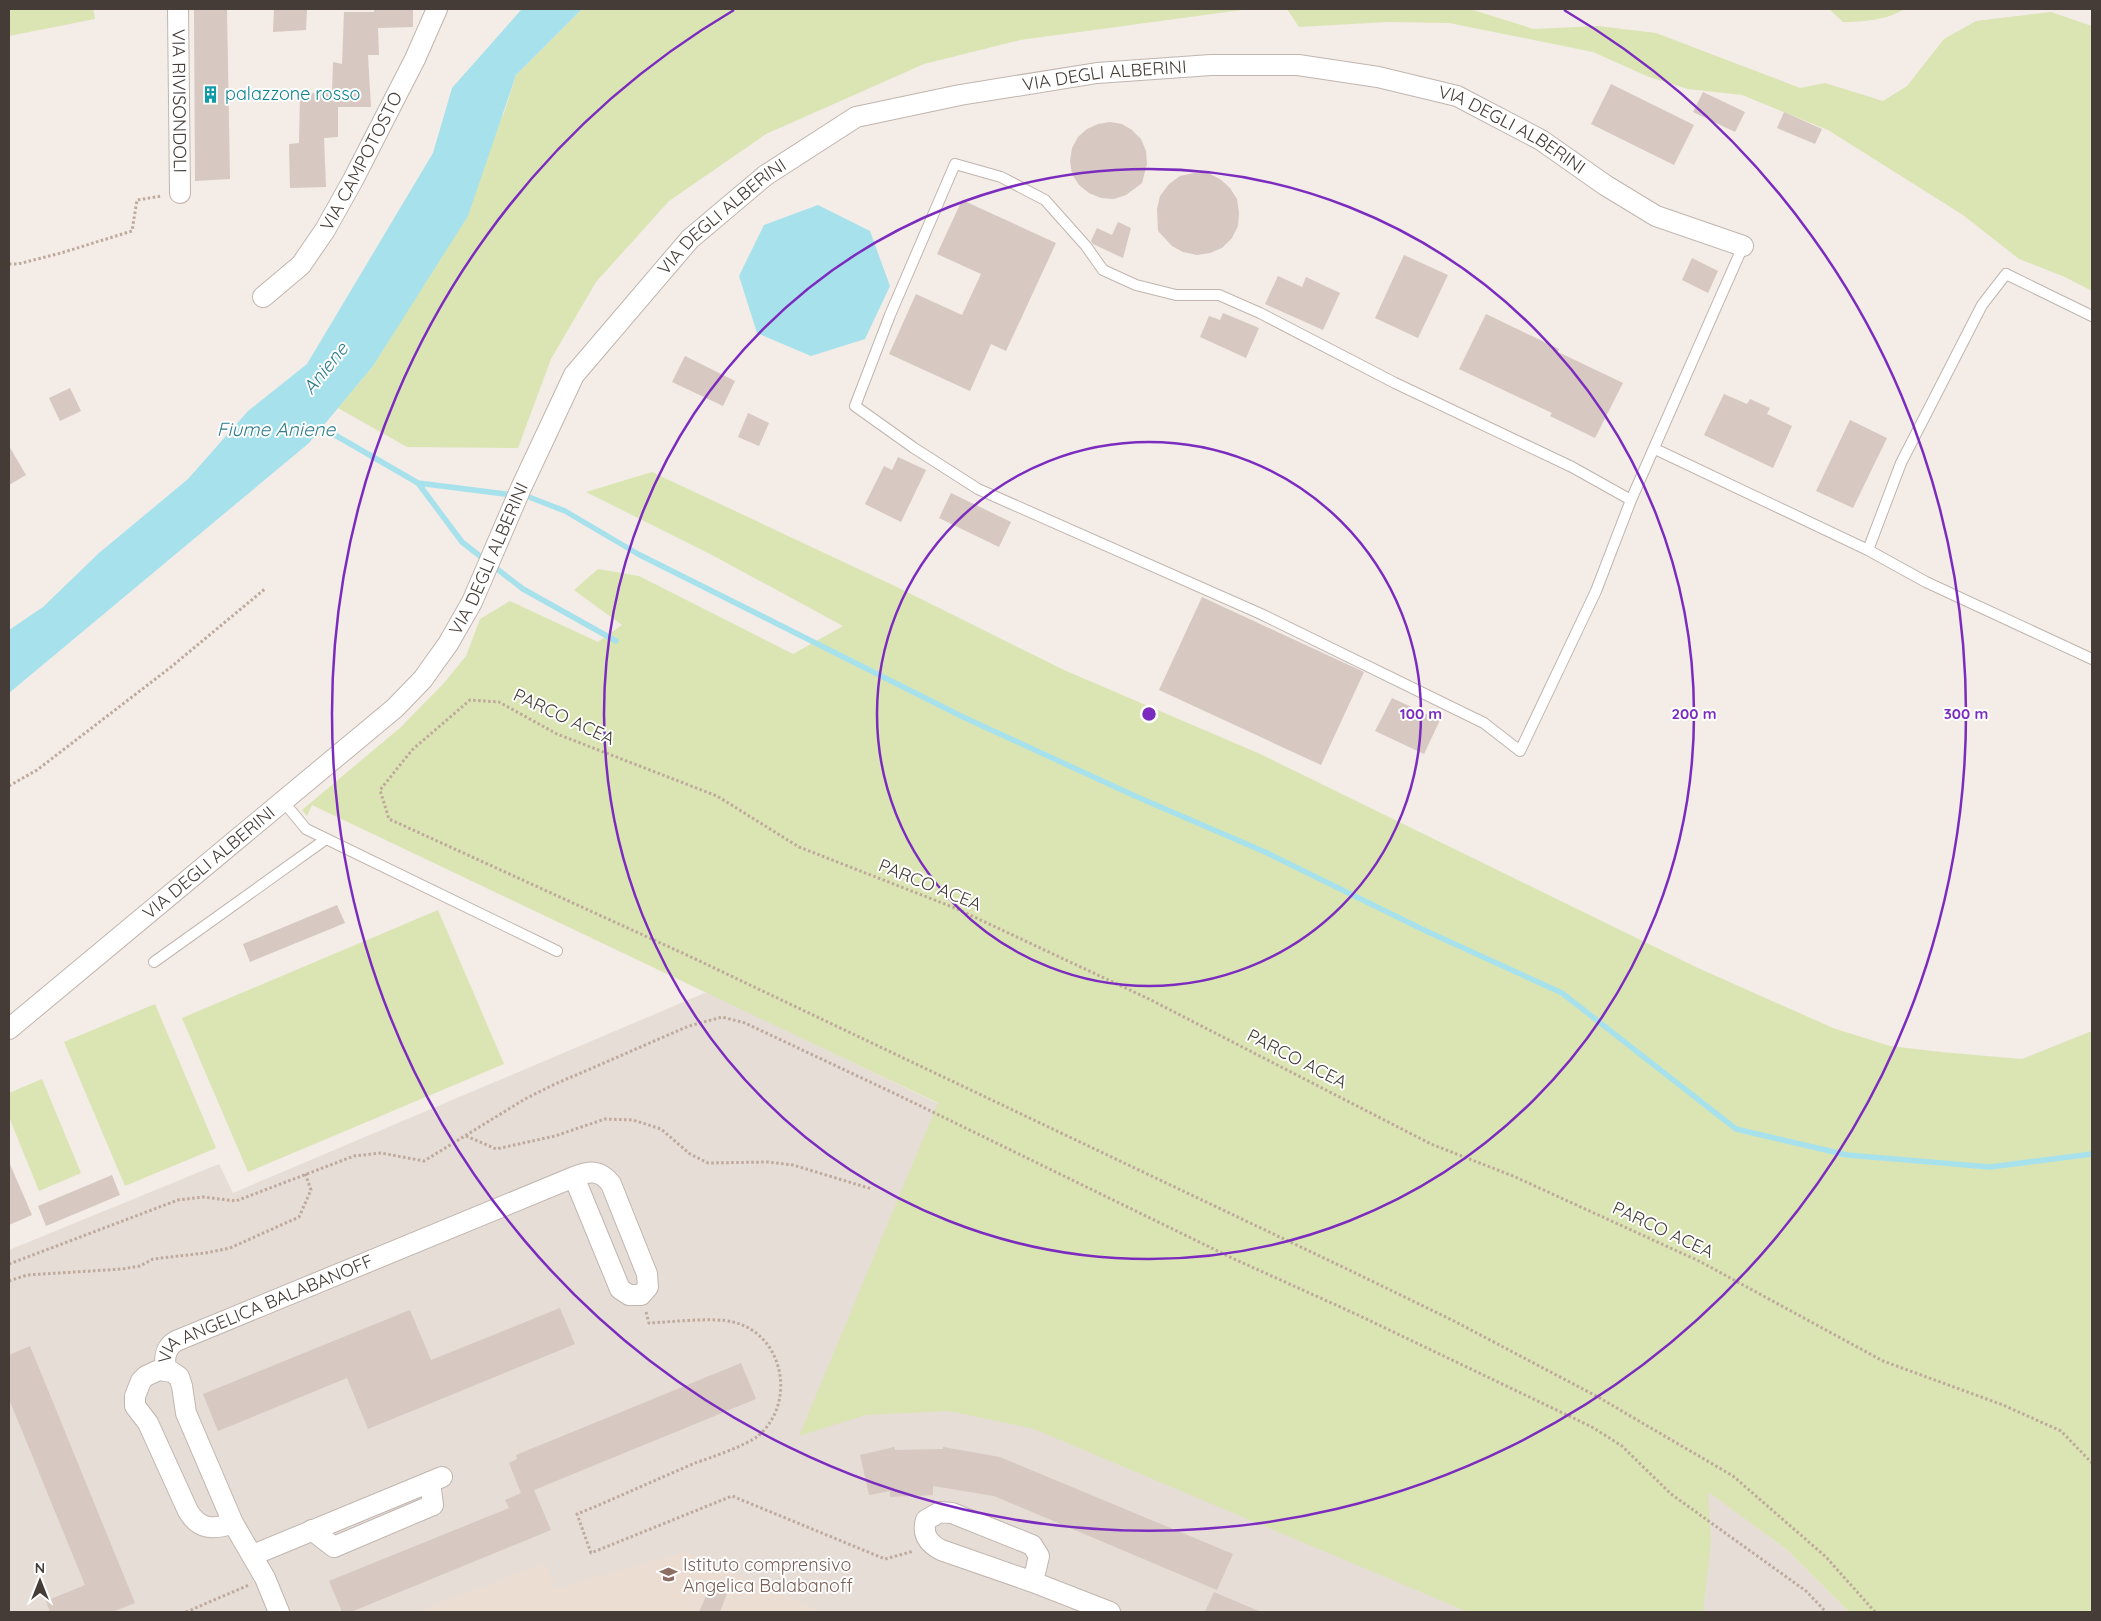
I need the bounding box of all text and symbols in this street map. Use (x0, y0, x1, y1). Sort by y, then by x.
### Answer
street label: VIA RIVISONDOLI (167, 29, 192, 173)
street label: VIA DEGLI ALBERINI (1021, 55, 1187, 96)
street label: VIA DEGLI ALBERINI (1436, 80, 1590, 179)
place label: palazzone rosso (225, 82, 360, 105)
building icon: palazzone rosso (201, 84, 221, 104)
street label: VIA CAMPOTOSTO (315, 88, 407, 235)
street label: VIA DEGLI ALBERINI (652, 153, 790, 280)
water label: Aniene (297, 336, 354, 399)
water label: Fiume Aniene (217, 417, 337, 441)
street label: VIA DEGLI ALBERINI (444, 479, 533, 639)
street label: PARCO ACEA (510, 683, 619, 750)
text: 100 m (1400, 704, 1442, 723)
text: 200 m (1672, 704, 1717, 723)
text: 300 m (1944, 704, 1988, 723)
centre of rings (1140, 705, 1158, 723)
street label: VIA DEGLI ALBERINI (138, 801, 279, 924)
street label: PARCO ACEA (875, 853, 985, 916)
street label: PARCO ACEA (1243, 1024, 1351, 1094)
street label: PARCO ACEA (1609, 1196, 1718, 1263)
street label: VIA ANGELICA BALABANOFF (153, 1249, 376, 1365)
place label: Istituto comprensivo Angelica Balabanoff (683, 1553, 853, 1597)
north arrow (15, 1556, 65, 1606)
text: N (35, 1559, 45, 1577)
school or university icon: Istituto comprensivo Angelica Balabanoff (659, 1565, 679, 1585)

